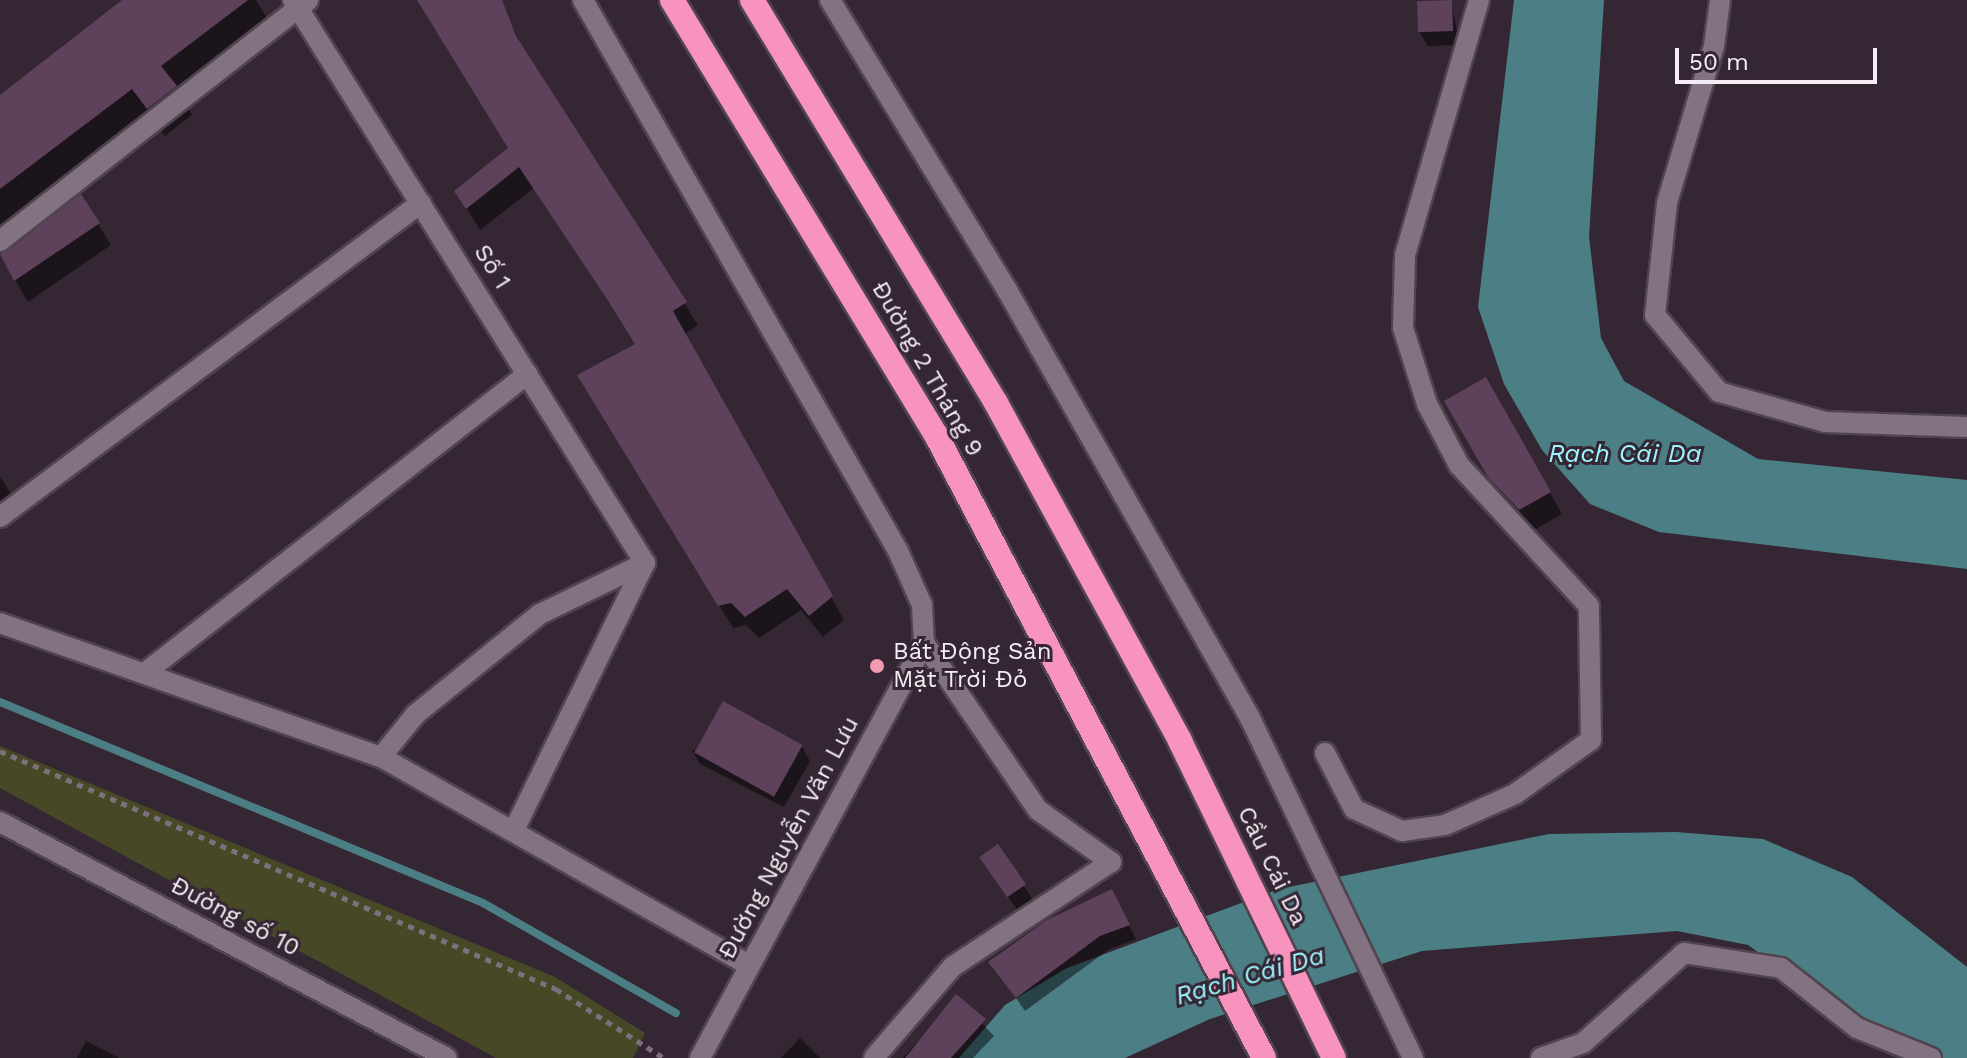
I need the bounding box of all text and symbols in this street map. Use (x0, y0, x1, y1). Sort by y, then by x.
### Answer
scale bar (1679, 32, 1881, 82)
text: 50 m (1689, 48, 1749, 76)
street label: Số 1 (467, 239, 517, 295)
street label: Đường 2 Tháng 9 (865, 276, 989, 462)
water label: Rạch Cái Da (1548, 438, 1702, 470)
place label: Bất Động Sản Mặt Trời Đỏ (893, 638, 1051, 694)
marker: Bất Động Sản Mặt Trời Đỏ (868, 657, 886, 675)
street label: Đường Nguyễn Văn Lưu (713, 711, 865, 965)
street label: Cầu Cái Da (1231, 802, 1313, 930)
street label: Đường số 10 (165, 871, 305, 963)
water label: Rạch Cái Da (1172, 940, 1328, 1012)

